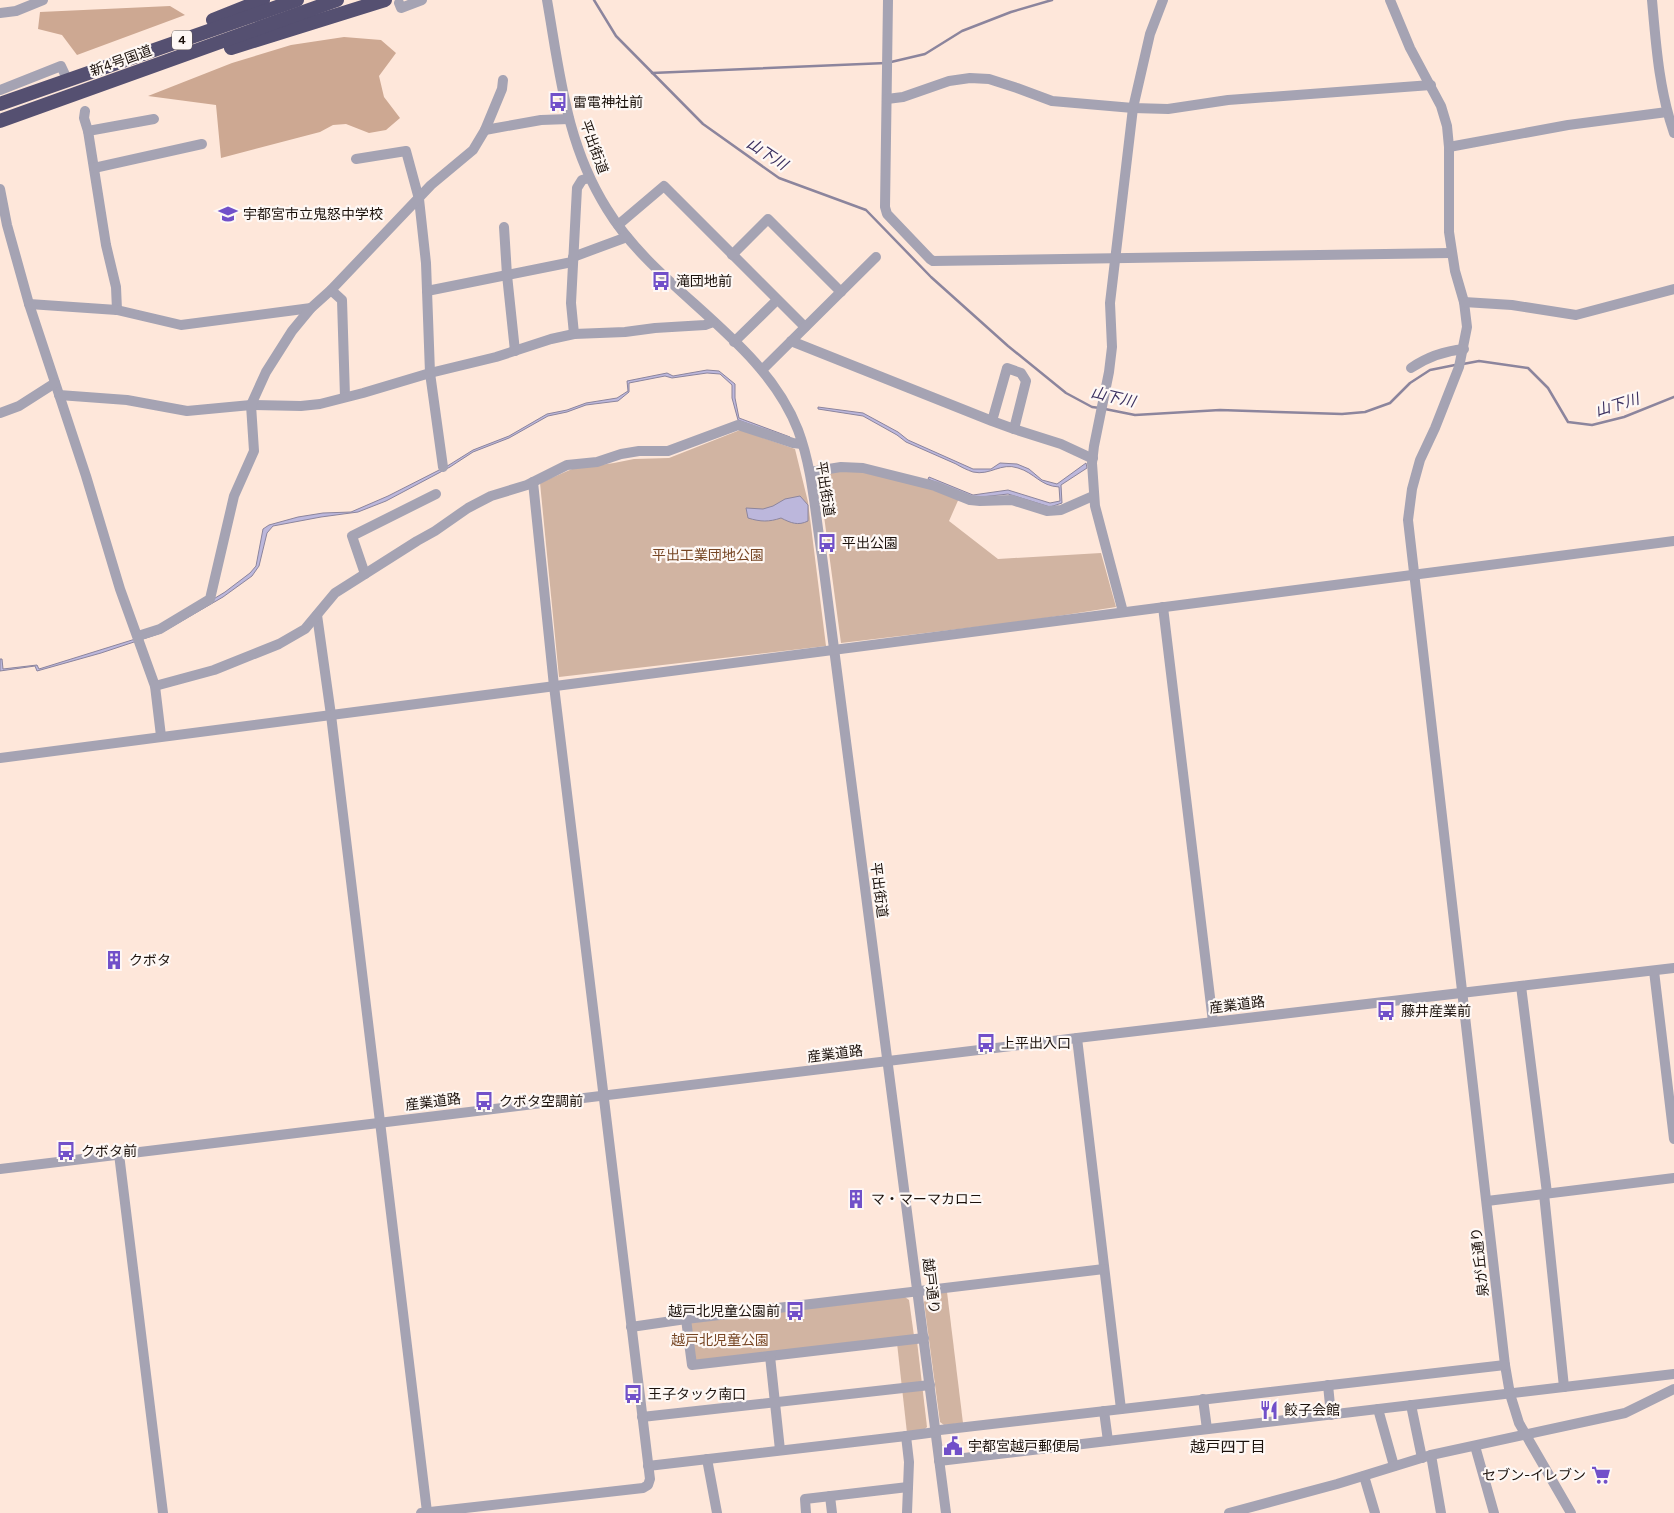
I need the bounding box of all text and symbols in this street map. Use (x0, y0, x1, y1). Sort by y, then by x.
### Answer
road number: 4 (172, 30, 192, 50)
street label: 新4号国道 (88, 42, 154, 80)
bus stop icon: 雷電神社前 (547, 91, 569, 113)
place label: 雷電神社前 (573, 94, 643, 111)
street label: 平出街道 (576, 118, 612, 176)
water label: 山下川 (743, 134, 792, 175)
school or university icon: 宇都宮市立鬼怒中学校 (217, 203, 239, 225)
place label: 宇都宮市立鬼怒中学校 (243, 206, 383, 223)
bus stop icon: 滝団地前 (650, 270, 672, 292)
place label: 滝団地前 (676, 273, 732, 290)
water label: 山下川 (1089, 383, 1139, 411)
water label: 山下川 (1593, 389, 1643, 420)
street label: 平出街道 (812, 460, 838, 518)
bus stop icon: 平出公園 (816, 532, 838, 554)
place label: 平出公園 (842, 535, 898, 552)
park label: 平出工業団地公園 (652, 547, 764, 564)
street label: 平出街道 (867, 861, 891, 919)
building icon: クボタ (103, 949, 125, 971)
place label: クボタ (129, 952, 171, 969)
street label: 産業道路 (1208, 993, 1266, 1017)
bus stop icon: 藤井産業前 (1375, 1000, 1397, 1022)
place label: 藤井産業前 (1401, 1003, 1471, 1020)
bus stop icon: 上平出入口 (975, 1032, 997, 1054)
place label: 上平出入口 (1001, 1035, 1071, 1052)
street label: 産業道路 (806, 1042, 864, 1066)
street label: 産業道路 (404, 1090, 462, 1114)
bus stop icon: クボタ空調前 (473, 1090, 495, 1112)
place label: クボタ空調前 (499, 1093, 583, 1110)
bus stop icon: クボタ前 (55, 1140, 77, 1162)
place label: クボタ前 (81, 1143, 137, 1160)
building icon: マ・マーマカロニ (845, 1188, 867, 1210)
place label: マ・マーマカロニ (871, 1191, 983, 1208)
street label: 泉が丘通り (1468, 1226, 1492, 1298)
street label: 越戸通り (919, 1257, 943, 1315)
bus stop icon: 越戸北児童公園前 (784, 1300, 806, 1322)
place label: 越戸北児童公園前 (668, 1303, 780, 1320)
park label: 越戸北児童公園 (671, 1332, 769, 1349)
bus stop icon: 王子タック南口 (622, 1383, 644, 1405)
place label: 王子タック南口 (648, 1386, 746, 1403)
restaurant icon: 餃子会館 (1258, 1399, 1280, 1421)
place label: 餃子会館 (1284, 1402, 1340, 1419)
public building icon: 宇都宮越戸郵便局 (942, 1435, 964, 1457)
place label: 宇都宮越戸郵便局 (968, 1438, 1080, 1455)
district label: 越戸四丁目 (1189, 1438, 1266, 1456)
supermarket icon: セブン-イレブン (1590, 1464, 1612, 1486)
place label: セブン-イレブン (1482, 1467, 1586, 1484)

